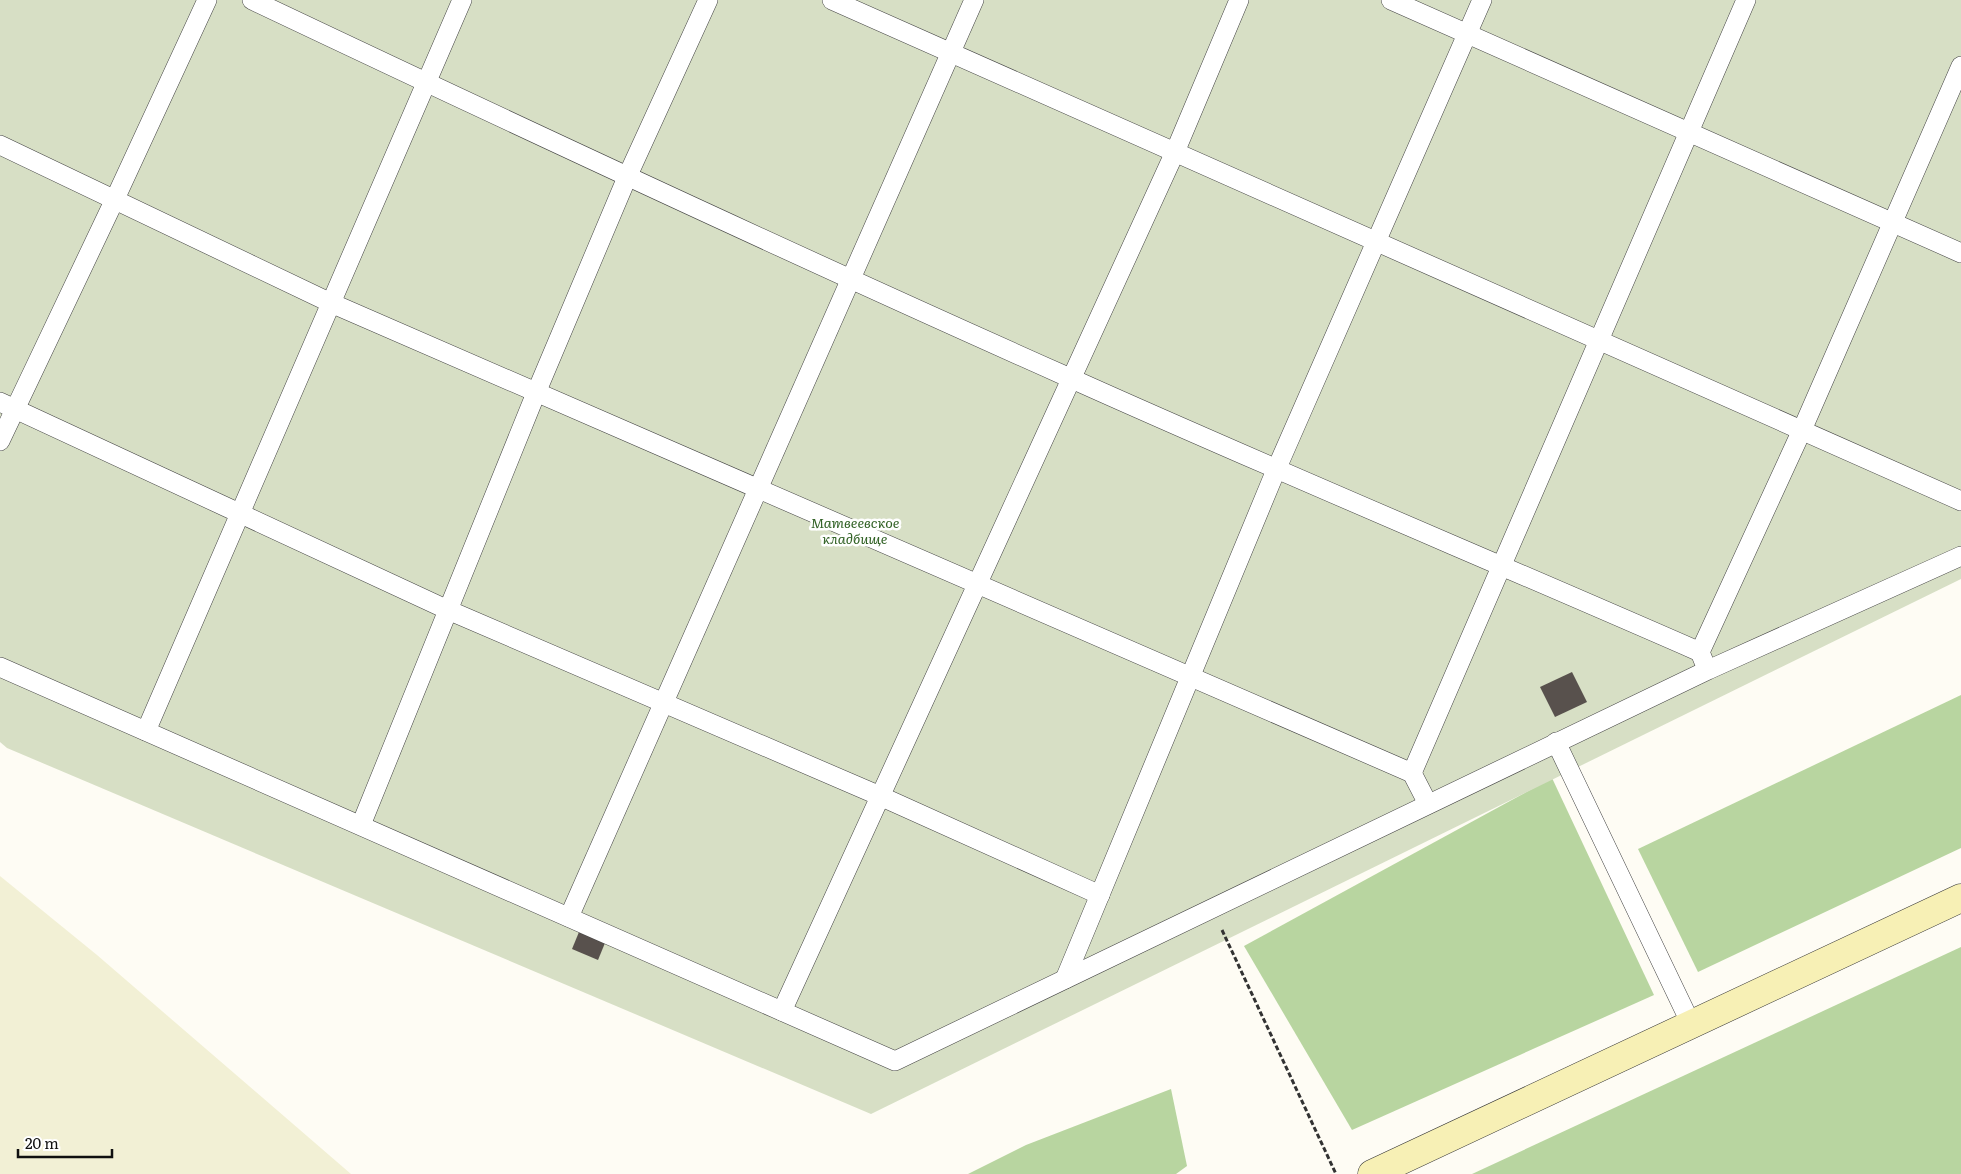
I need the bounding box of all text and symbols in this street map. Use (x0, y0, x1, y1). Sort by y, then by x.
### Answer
park label: Матвеевское кладбище (811, 512, 900, 548)
scale bar (18, 1126, 111, 1158)
text: 20 m (25, 1131, 59, 1154)

